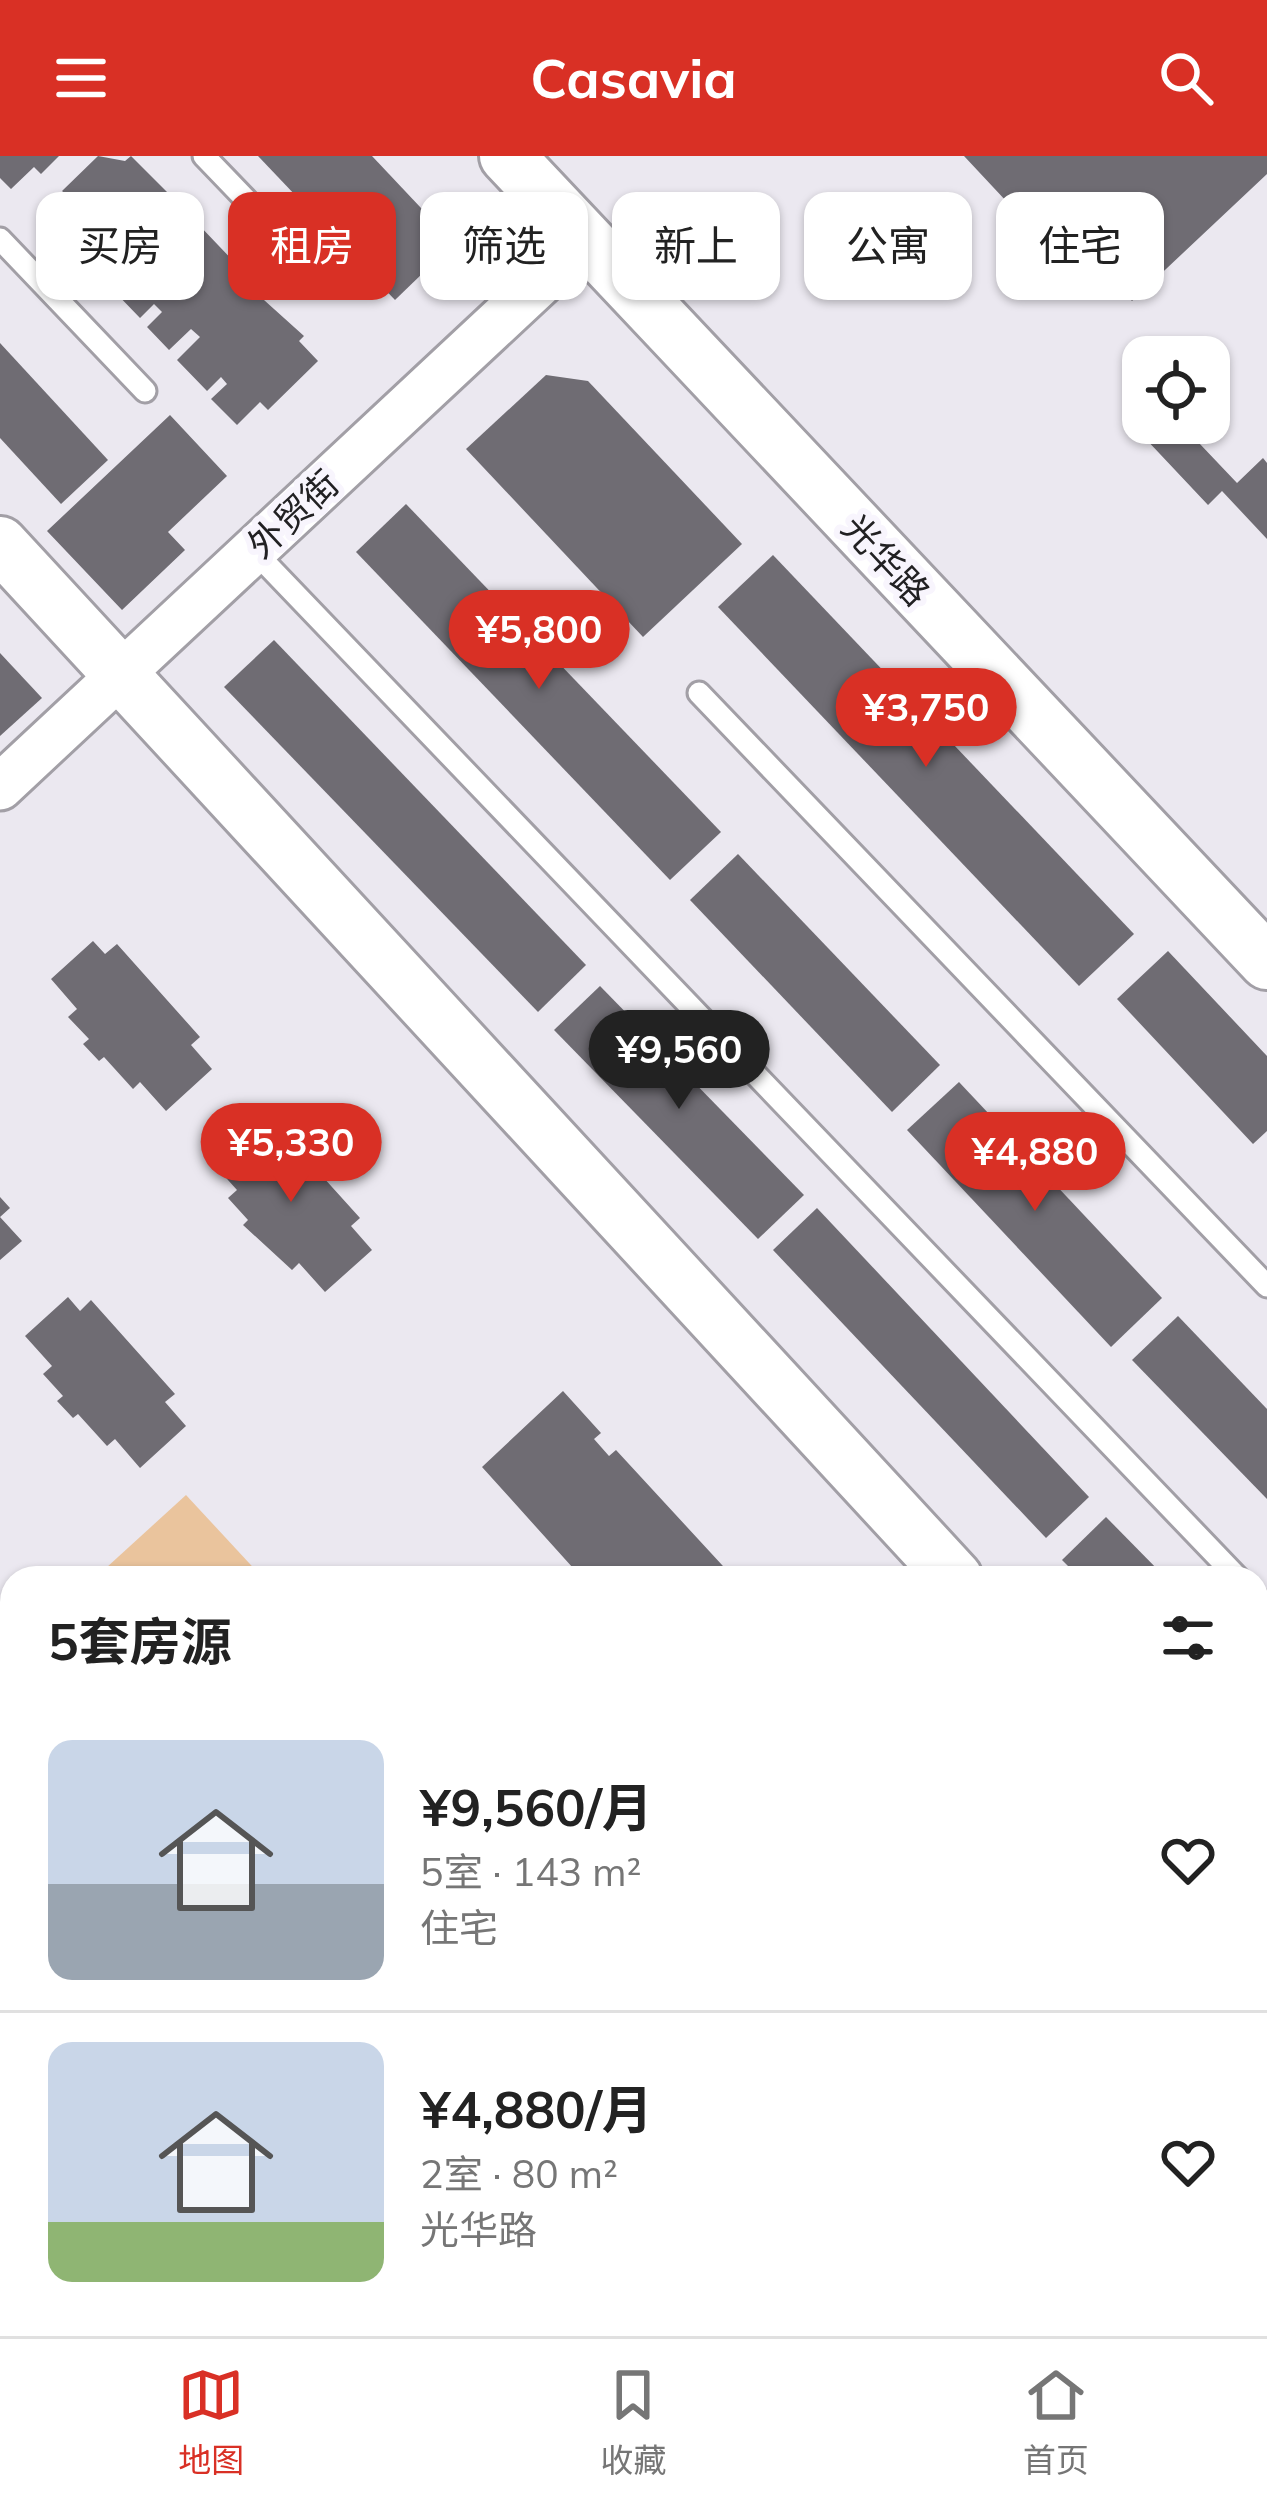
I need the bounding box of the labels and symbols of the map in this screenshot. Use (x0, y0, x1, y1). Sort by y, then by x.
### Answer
street label: 外贸街 (238, 460, 348, 567)
street label: 光华路 (833, 505, 940, 615)
pin: ¥5,800 (441, 590, 637, 692)
pin: ¥3,750 (828, 668, 1024, 770)
pin: ¥9,560 (581, 1010, 777, 1112)
pin: ¥5,330 (193, 1103, 389, 1205)
pin: ¥4,880 (937, 1112, 1133, 1214)

